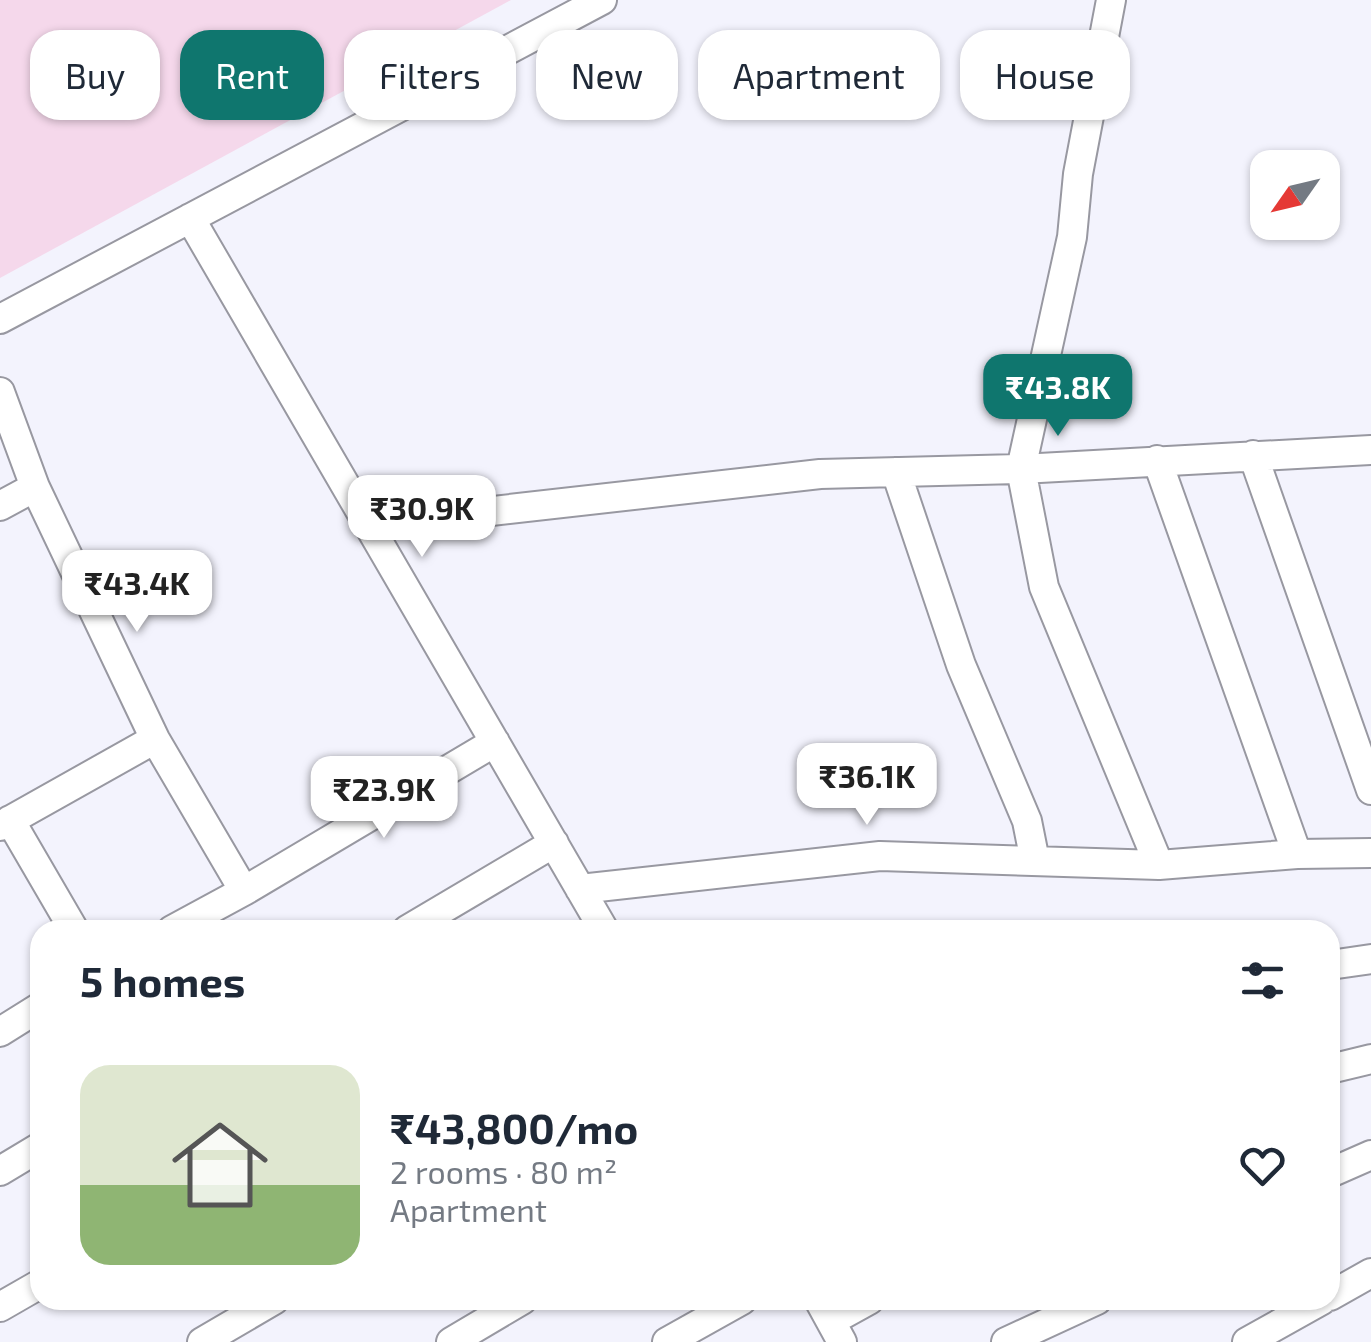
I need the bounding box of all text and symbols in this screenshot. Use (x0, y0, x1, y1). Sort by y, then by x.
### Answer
chip: Buy (30, 30, 160, 120)
chip: Rent (180, 30, 324, 120)
chip: Filters (344, 30, 516, 120)
chip: New (536, 30, 678, 120)
chip: Apartment (698, 30, 940, 120)
chip: House (960, 30, 1130, 120)
north arrow (1250, 150, 1340, 240)
map controls (1250, 150, 1340, 240)
pin: ₹43.8K (977, 354, 1139, 439)
text: ₹43.8K (1005, 367, 1111, 405)
pin: ₹30.9K (341, 475, 503, 560)
text: ₹30.9K (370, 488, 474, 526)
pin: ₹43.4K (56, 550, 218, 635)
text: ₹43.4K (84, 563, 190, 601)
pin: ₹36.1K (786, 743, 948, 828)
pin: ₹23.9K (303, 756, 465, 841)
text: ₹36.1K (819, 756, 915, 794)
text: ₹23.9K (333, 769, 435, 807)
icon: filters (1235, 953, 1290, 1008)
text: 5 homes (80, 955, 245, 1005)
text: ₹43,800/mo (390, 1102, 638, 1152)
icon: home (160, 1105, 280, 1225)
icon: heart (1235, 1138, 1290, 1193)
text: 2 rooms · 80 m² (390, 1152, 617, 1190)
text: Apartment (390, 1190, 547, 1228)

